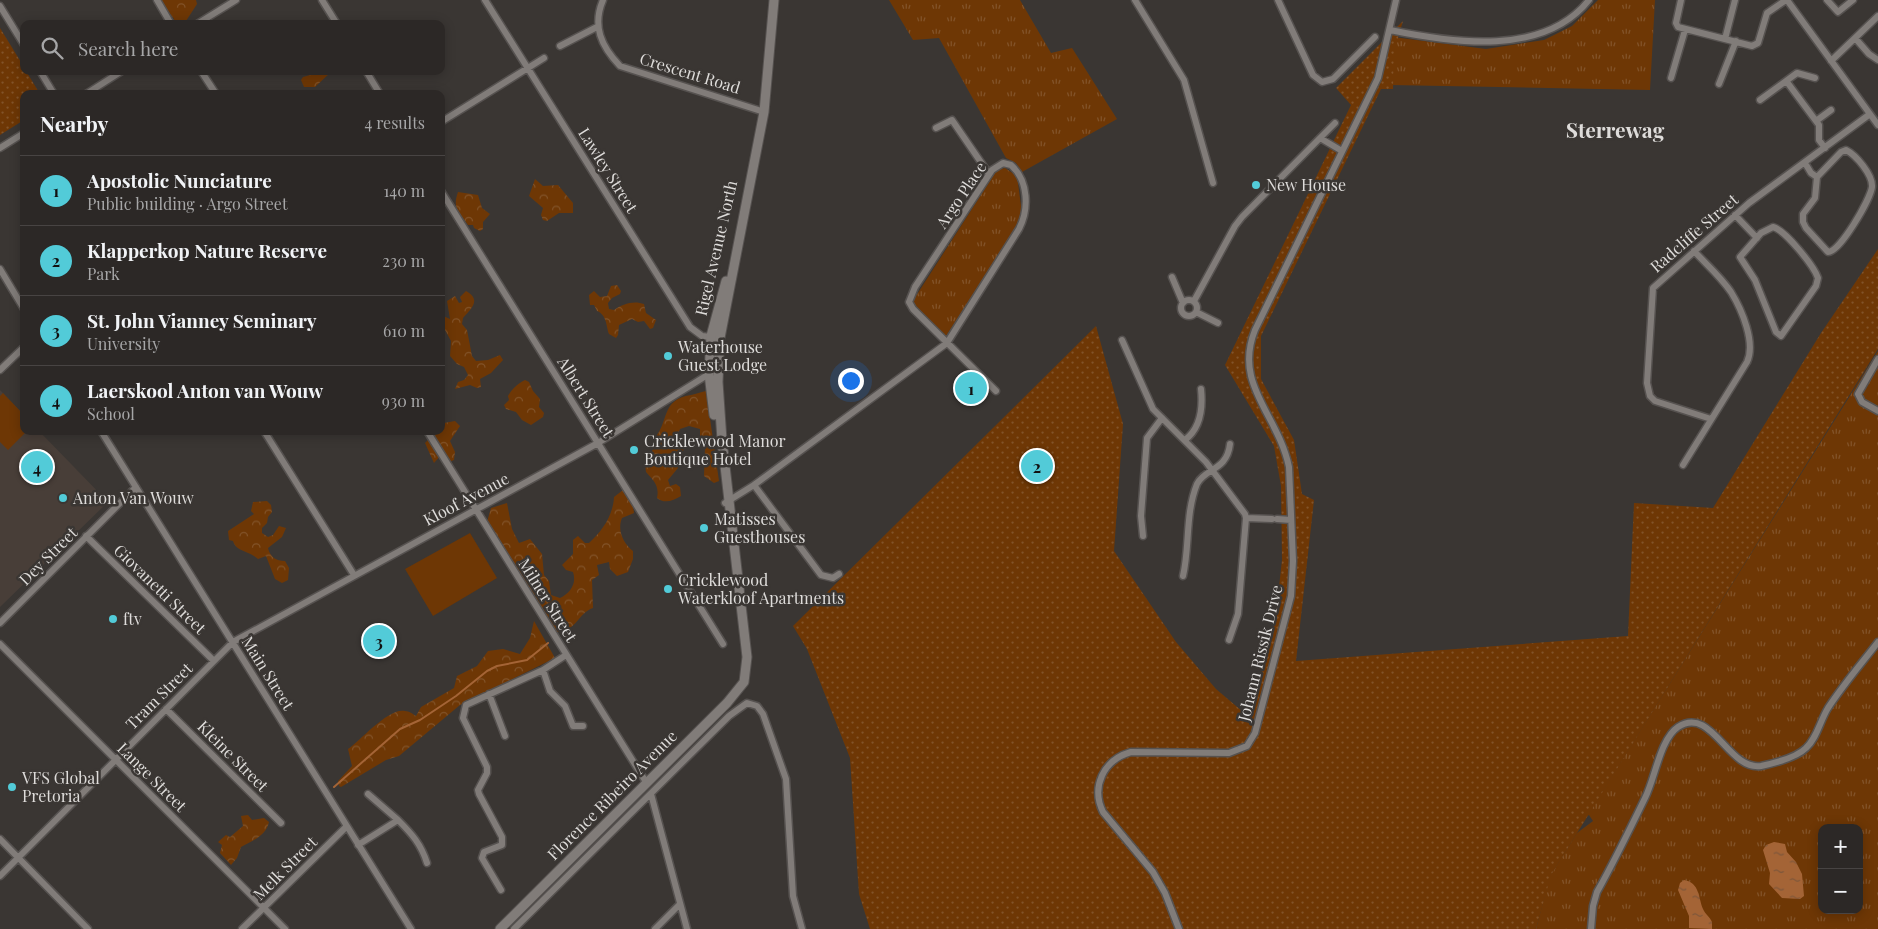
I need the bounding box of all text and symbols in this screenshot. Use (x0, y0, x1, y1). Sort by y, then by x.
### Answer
search box (20, 20, 445, 75)
icon: search (38, 34, 66, 62)
text: Search here (78, 35, 178, 61)
street label: Crescent Road (637, 47, 743, 98)
text: Nearby (40, 109, 109, 137)
text: 4 results (364, 112, 425, 133)
district label: Sterrewag (1566, 115, 1665, 143)
street label: Lawley Street (574, 123, 643, 216)
street label: Argo Place (930, 157, 991, 233)
text: Apostolic Nunciature (87, 167, 272, 193)
place label: New House (1266, 174, 1346, 195)
street label: Rigel Avenue North (690, 178, 741, 318)
marker: New House (1250, 179, 1262, 191)
text: 1 (53, 180, 59, 201)
text: 140 m (383, 180, 425, 201)
street label: Radcliffe Street (1645, 188, 1742, 277)
text: Public building · Argo Street (87, 193, 288, 214)
text: Klapperkop Nature Reserve (87, 237, 327, 263)
text: 2 (52, 250, 60, 271)
text: 230 m (382, 250, 425, 271)
text: Park (87, 263, 120, 284)
text: St. John Vianney Seminary (87, 307, 317, 333)
text: 3 (52, 320, 60, 341)
text: 610 m (383, 320, 425, 341)
text: University (87, 333, 160, 354)
place label: Waterhouse Guest Lodge (677, 336, 767, 375)
marker: Waterhouse Guest Lodge (662, 350, 674, 362)
street label: Albert Street (553, 352, 620, 441)
your location (838, 368, 864, 394)
pin: 1 (955, 369, 987, 407)
text: Laerskool Anton van Wouw (87, 377, 323, 403)
text: 4 (52, 390, 60, 411)
text: 930 m (382, 390, 425, 411)
text: School (87, 403, 135, 424)
place label: Cricklewood Manor Boutique Hotel (644, 430, 786, 469)
marker: Cricklewood Manor Boutique Hotel (628, 444, 640, 456)
pin: 2 (1021, 447, 1053, 485)
pin: 4 (21, 448, 53, 486)
street label: Kloof Avenue (419, 467, 512, 530)
place label: Anton Van Wouw (72, 487, 195, 508)
marker: Anton Van Wouw (57, 492, 69, 504)
place label: Matisses Guesthouses (714, 508, 805, 547)
street label: Dey Street (14, 522, 82, 589)
marker: Matisses Guesthouses (698, 522, 710, 534)
street label: Giovanetti Street (110, 539, 211, 638)
street label: Milner Street (514, 554, 583, 646)
place label: Cricklewood Waterkloof Apartments (677, 569, 844, 608)
marker: Cricklewood Waterkloof Apartments (662, 583, 674, 595)
street label: Johann Rissik Drive (1232, 583, 1287, 724)
place label: ftv (123, 608, 142, 629)
marker: ftv (107, 613, 119, 625)
pin: 3 (363, 622, 395, 660)
street label: Main Street (238, 632, 299, 714)
street label: Tram Street (121, 658, 197, 734)
street label: Kleine Street (193, 716, 274, 796)
street label: Florence Ribeiro Avenue (542, 725, 681, 864)
street label: Lange Street (113, 737, 192, 816)
place label: VFS Global Pretoria (21, 767, 100, 806)
marker: VFS Global Pretoria (6, 781, 18, 793)
map controls (1818, 824, 1863, 914)
button: + (1818, 824, 1863, 869)
street label: Melk Street (248, 831, 321, 904)
button: − (1818, 869, 1863, 914)

